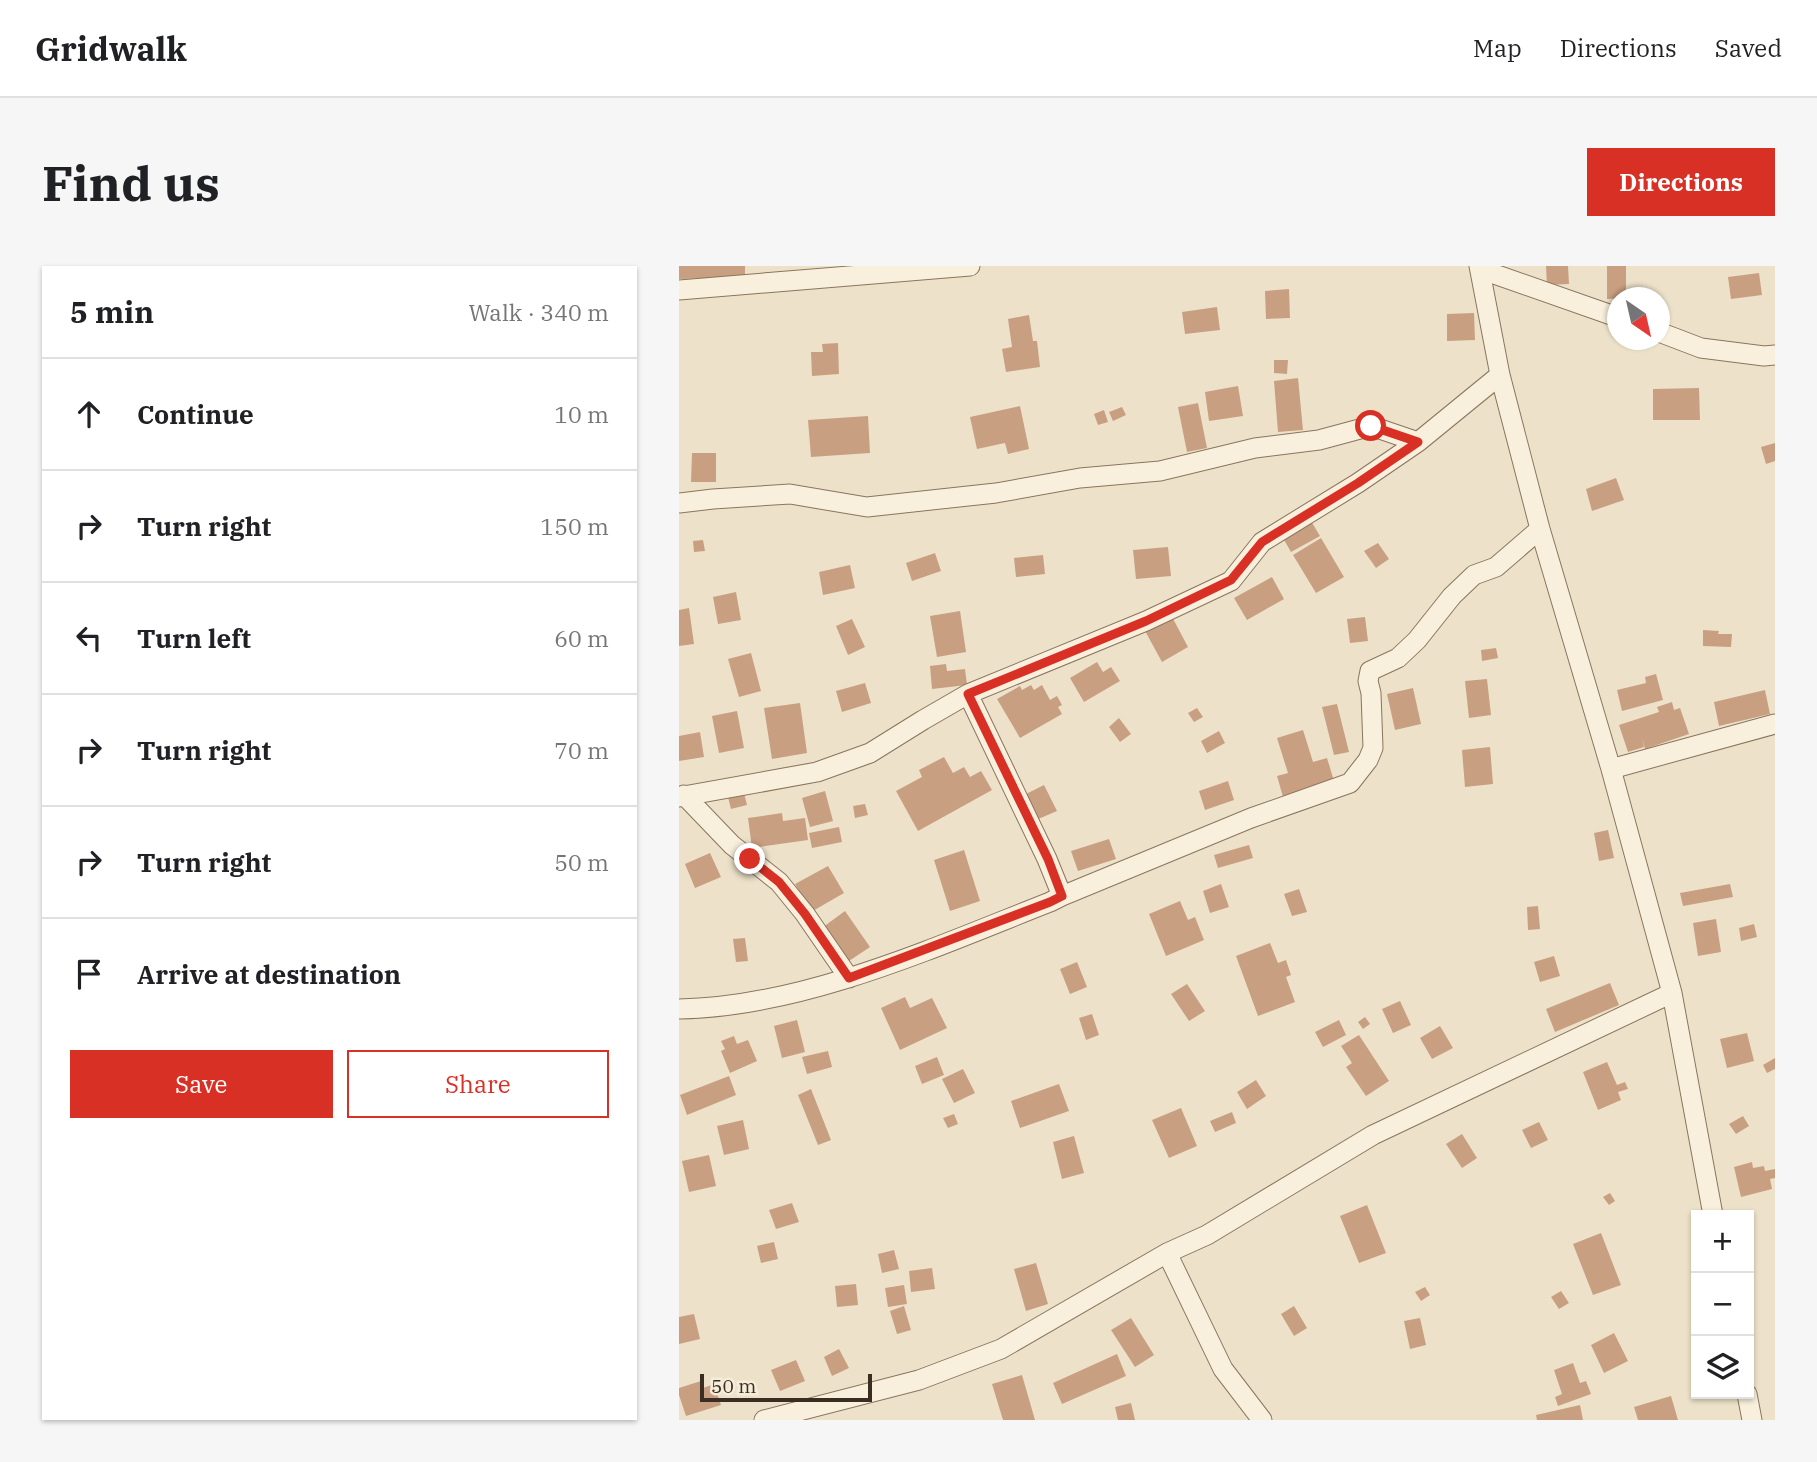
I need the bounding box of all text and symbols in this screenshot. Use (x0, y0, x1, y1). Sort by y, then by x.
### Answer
text: Gridwalk (35, 27, 187, 70)
text: Map (1473, 32, 1522, 64)
text: Directions (1560, 32, 1677, 64)
text: Saved (1715, 32, 1782, 64)
button: Directions (1587, 148, 1775, 216)
text: Find us (42, 151, 220, 214)
north arrow (1607, 287, 1670, 350)
text: 5 min (70, 292, 154, 331)
text: Walk · 340 m (468, 297, 609, 327)
icon: ahead (70, 395, 108, 433)
text: Continue (137, 397, 254, 431)
text: 10 m (554, 399, 609, 429)
route start (1355, 410, 1386, 441)
icon: right (70, 507, 108, 545)
text: Turn right (137, 509, 271, 543)
text: 150 m (540, 511, 609, 541)
icon: left (70, 619, 108, 657)
text: Turn left (137, 621, 251, 655)
text: 60 m (554, 623, 609, 653)
icon: right (70, 731, 108, 769)
text: Turn right (137, 733, 271, 767)
text: 70 m (554, 735, 609, 765)
icon: right (70, 843, 108, 881)
route end (734, 843, 765, 874)
text: Turn right (137, 845, 271, 879)
text: 50 m (554, 847, 609, 877)
icon: arrive (70, 955, 108, 993)
text: Arrive at destination (137, 957, 401, 991)
button: Save (70, 1050, 333, 1118)
button: Share (347, 1050, 609, 1118)
map controls (1691, 1210, 1754, 1399)
button: + (1691, 1210, 1754, 1273)
button: − (1691, 1273, 1754, 1336)
button: layers (1691, 1336, 1754, 1399)
scale bar (700, 1371, 871, 1403)
text: 50 m (711, 1374, 756, 1398)

